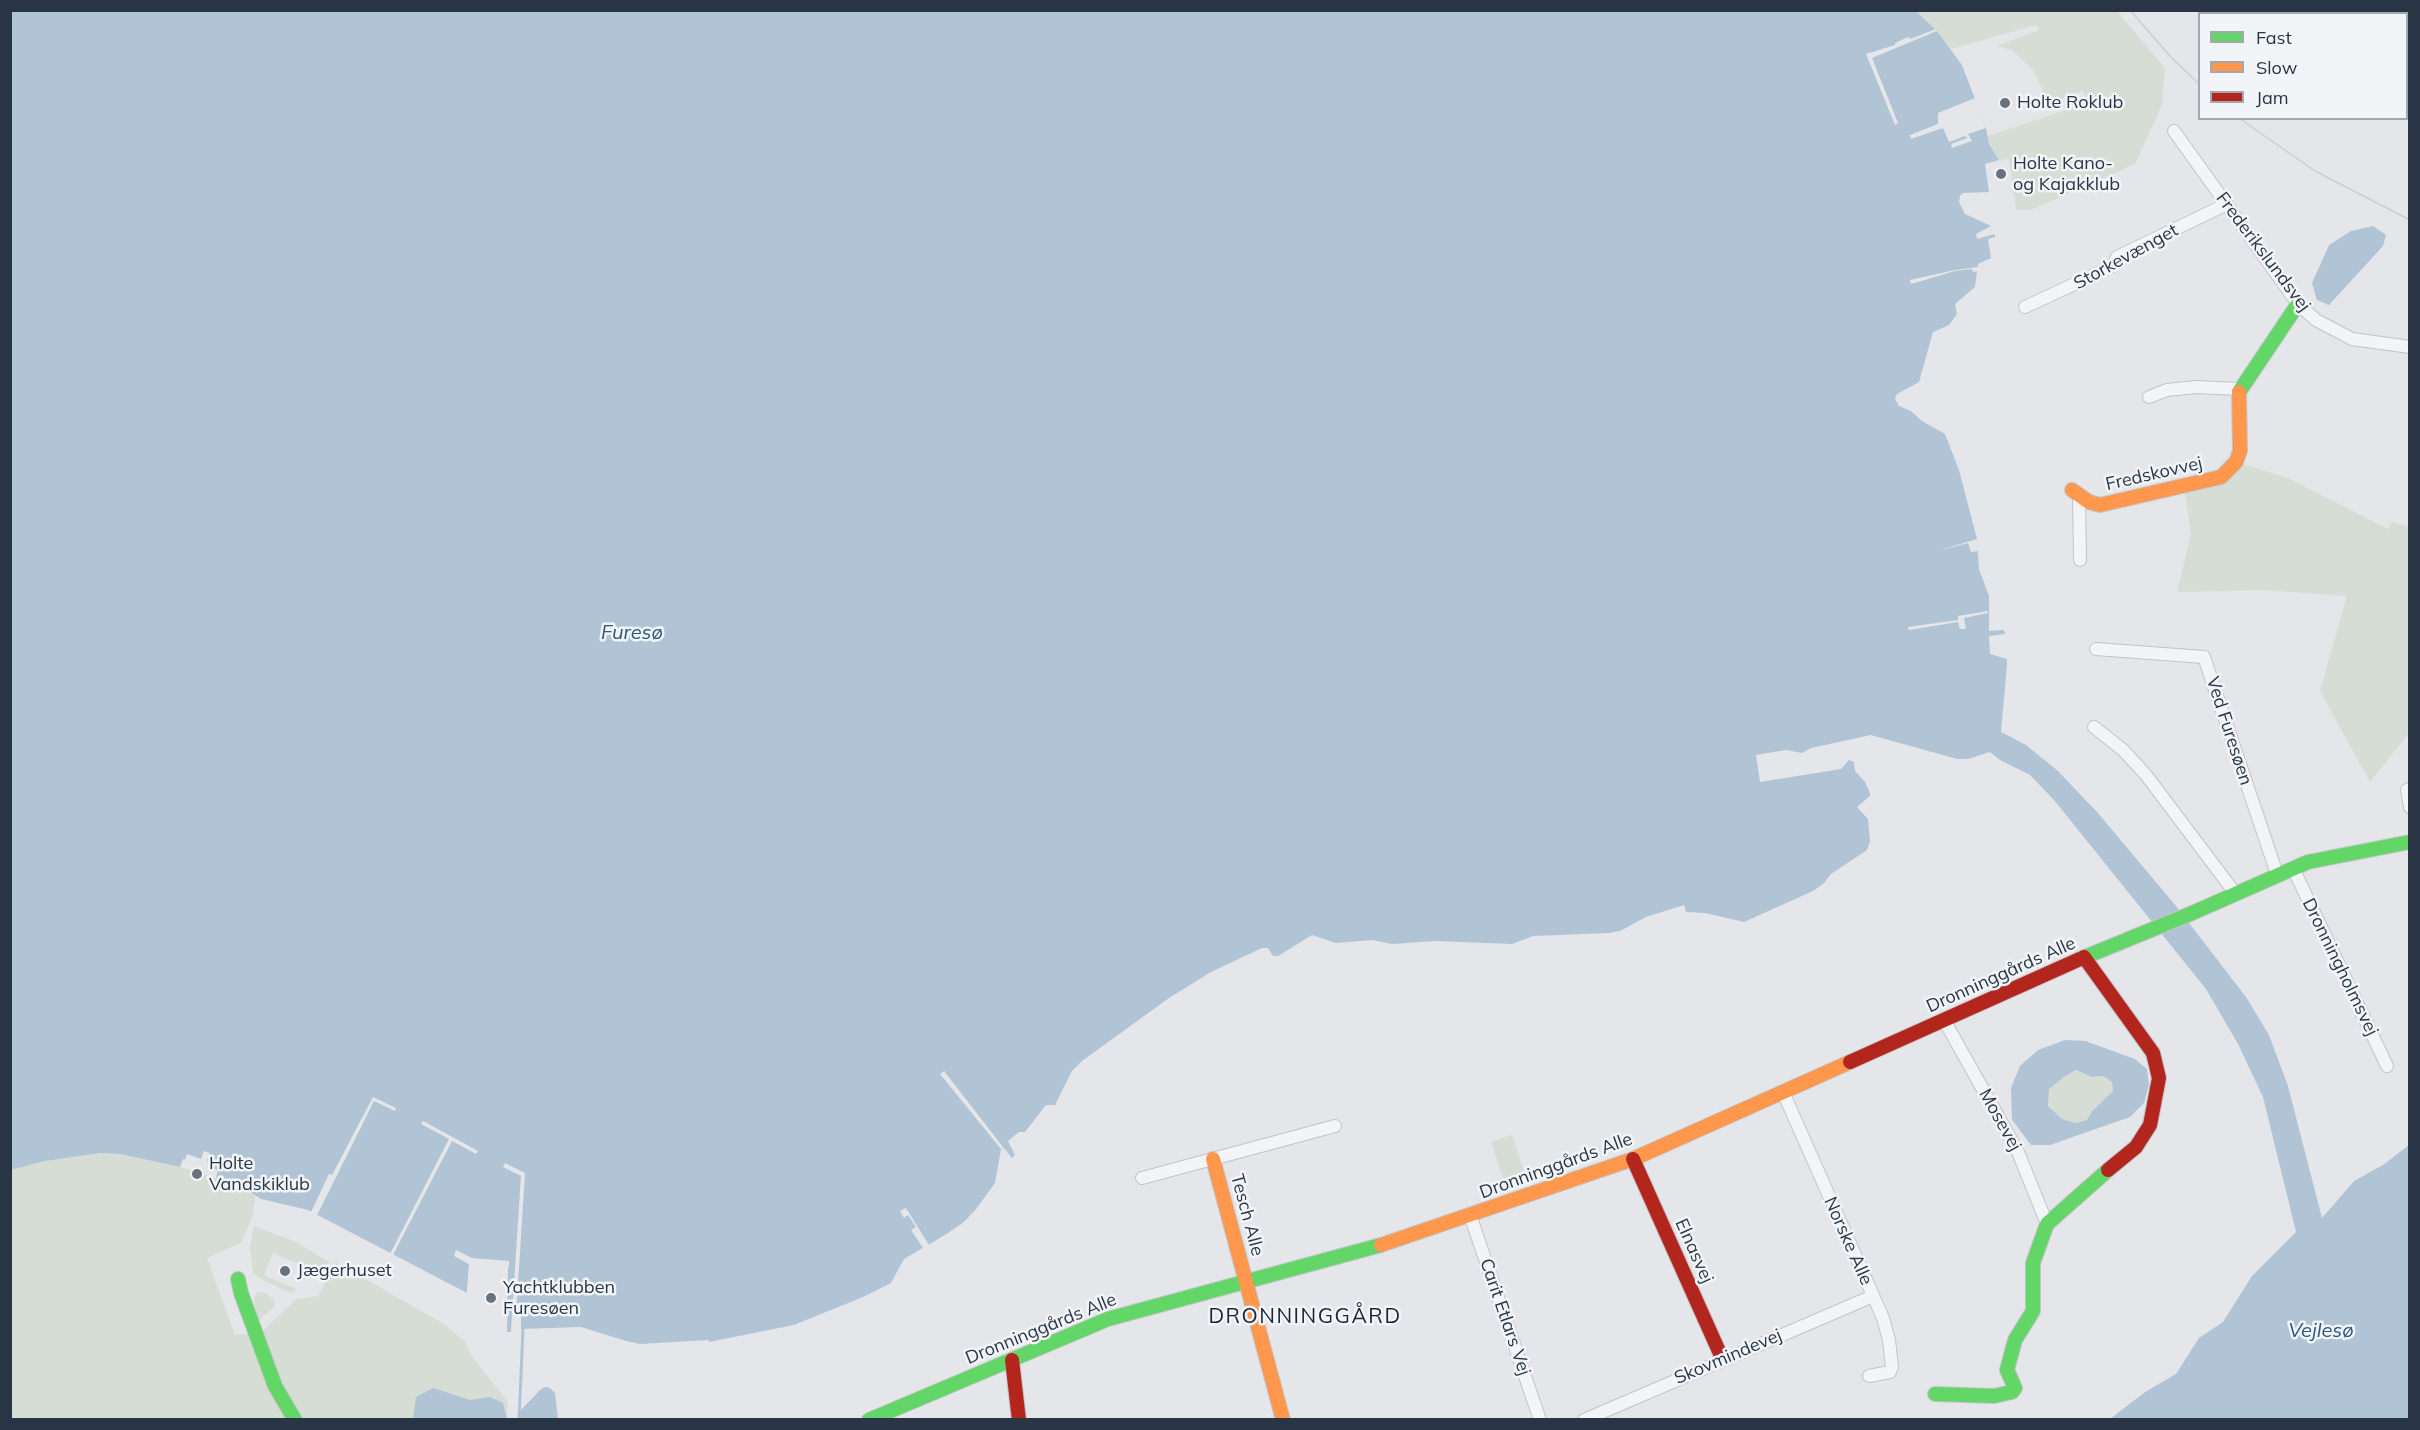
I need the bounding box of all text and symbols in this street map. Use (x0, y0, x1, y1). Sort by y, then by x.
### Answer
legend (2198, 12, 2408, 120)
text: Fast (2256, 26, 2292, 49)
text: Slow (2256, 56, 2297, 79)
text: Jam (2256, 86, 2289, 109)
place label: Holte Roklub (2017, 92, 2123, 114)
marker: Holte Roklub (1998, 96, 2012, 110)
place label: Holte Kano- og Kajakklub (2013, 153, 2120, 195)
marker: Holte Kano- og Kajakklub (1994, 167, 2008, 181)
street label: Frederikslundsvej (2211, 188, 2315, 316)
street label: Storkevænget (2070, 220, 2182, 294)
street label: Fredskovvej (2104, 452, 2204, 496)
water label: Furesø (601, 621, 663, 645)
street label: Ved Furesøen (2201, 674, 2257, 788)
street label: Dronningholmsvej (2297, 895, 2383, 1039)
street label: Dronninggårds Alle (1923, 932, 2079, 1018)
street label: Mosevej (1974, 1085, 2026, 1155)
street label: Dronninggårds Alle (1477, 1128, 1635, 1204)
place label: Holte Vandskiklub (209, 1153, 310, 1196)
marker: Holte Vandskiklub (190, 1167, 204, 1181)
street label: Tesch Alle (1226, 1172, 1268, 1258)
street label: Norske Alle (1819, 1194, 1877, 1288)
street label: Elnasvej (1670, 1215, 1718, 1287)
street label: Carit Etlars Vej (1475, 1256, 1535, 1378)
place label: Jægerhuset (297, 1260, 392, 1282)
marker: Jægerhuset (278, 1264, 292, 1278)
place label: Yachtklubben Furesøen (503, 1277, 615, 1320)
street label: Dronninggårds Alle (962, 1289, 1120, 1369)
marker: Yachtklubben Furesøen (484, 1291, 498, 1305)
district label: DRONNINGGÅRD (1208, 1304, 1402, 1330)
water label: Vejlesø (2288, 1319, 2354, 1343)
street label: Skovmindevej (1671, 1325, 1785, 1389)

